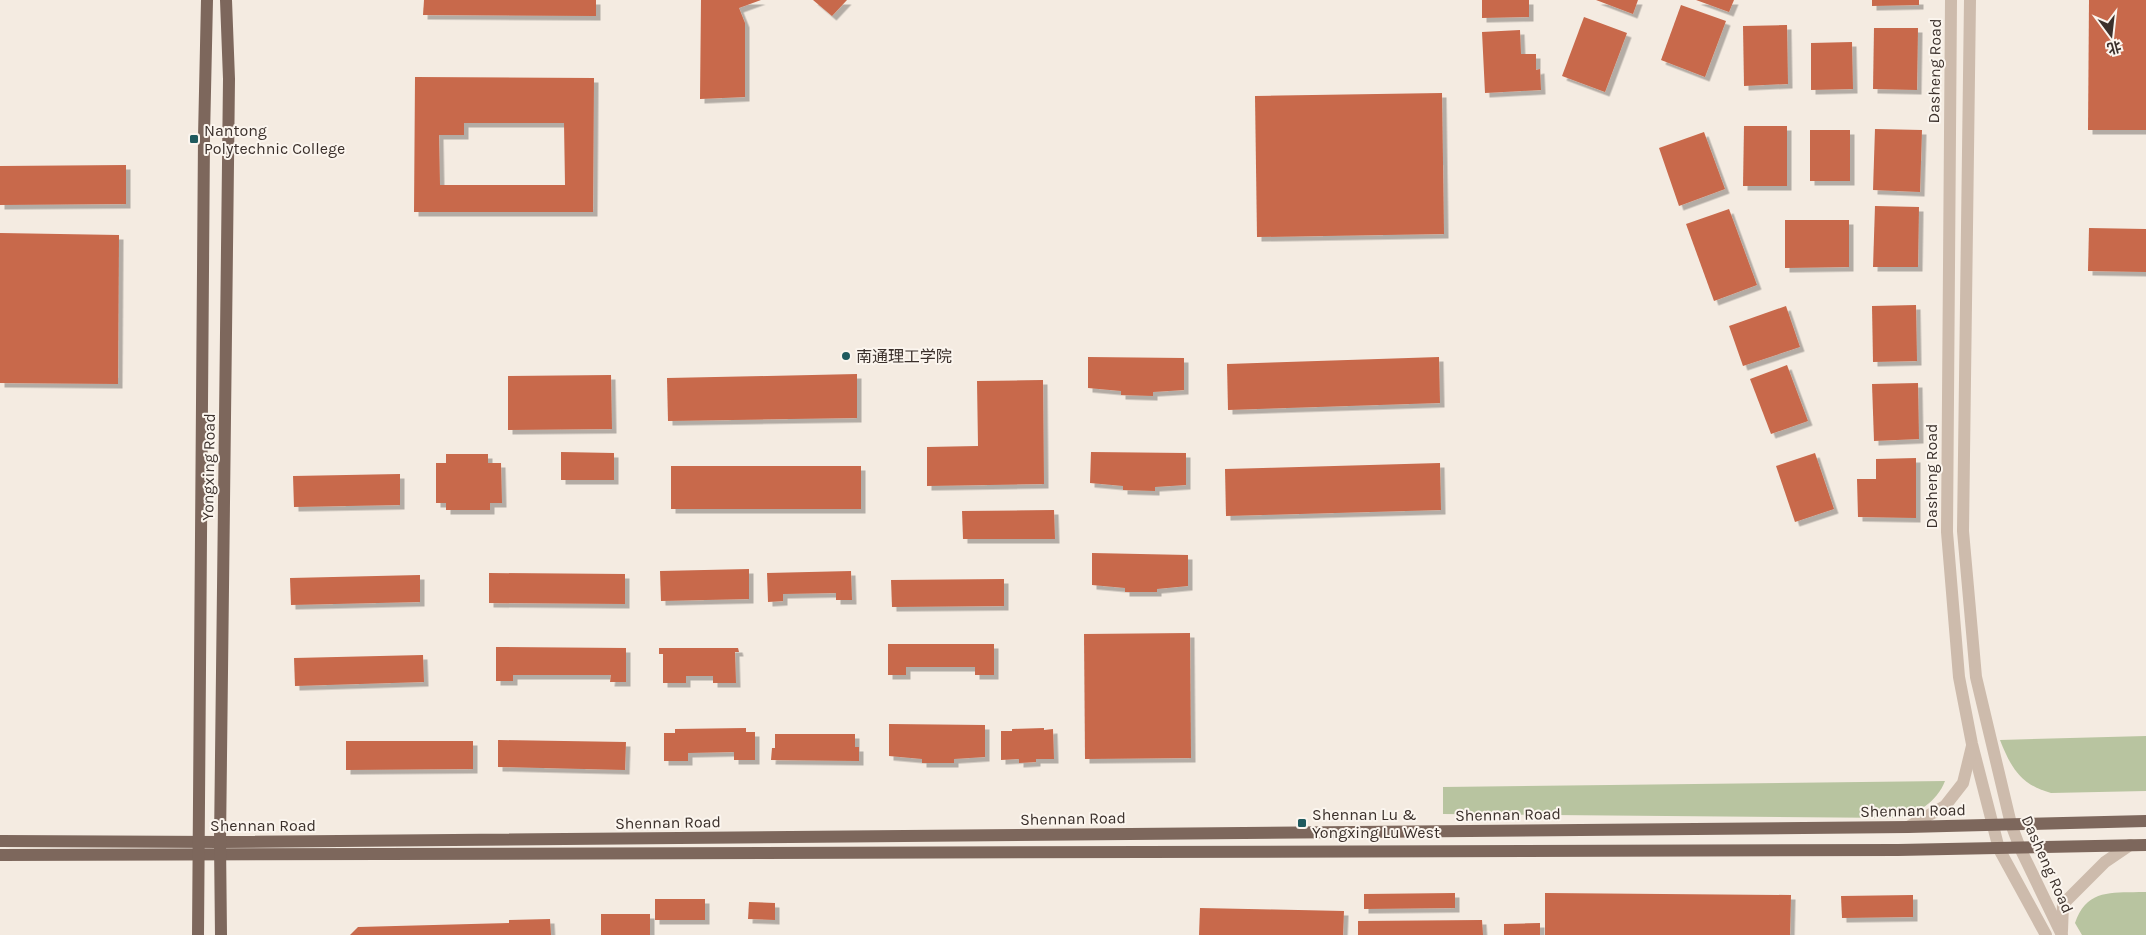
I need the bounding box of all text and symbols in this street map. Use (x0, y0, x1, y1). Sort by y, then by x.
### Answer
north arrow (2086, 10, 2136, 60)
street label: Dasheng Road (1924, 18, 1945, 124)
text: 北 (2105, 37, 2123, 57)
place label: Nantong Polytechnic College (204, 121, 345, 158)
marker: Nantong Polytechnic College (188, 133, 200, 145)
place label: 南通理工学院 (856, 347, 952, 366)
marker: 南通理工学院 (840, 350, 852, 362)
street label: Yongxing Road (198, 413, 219, 521)
street label: Dasheng Road (1922, 424, 1941, 528)
street label: Shennan Road (1860, 800, 1966, 821)
street label: Shennan Road (1455, 804, 1561, 825)
place label: Shennan Lu & Yongxing Lu West (1312, 805, 1440, 842)
street label: Shennan Road (1020, 808, 1126, 829)
street label: Shennan Road (615, 812, 721, 833)
street label: Dasheng Road (2018, 812, 2078, 916)
street label: Shennan Road (210, 816, 316, 835)
marker: Shennan Lu & Yongxing Lu West (1296, 817, 1308, 829)

